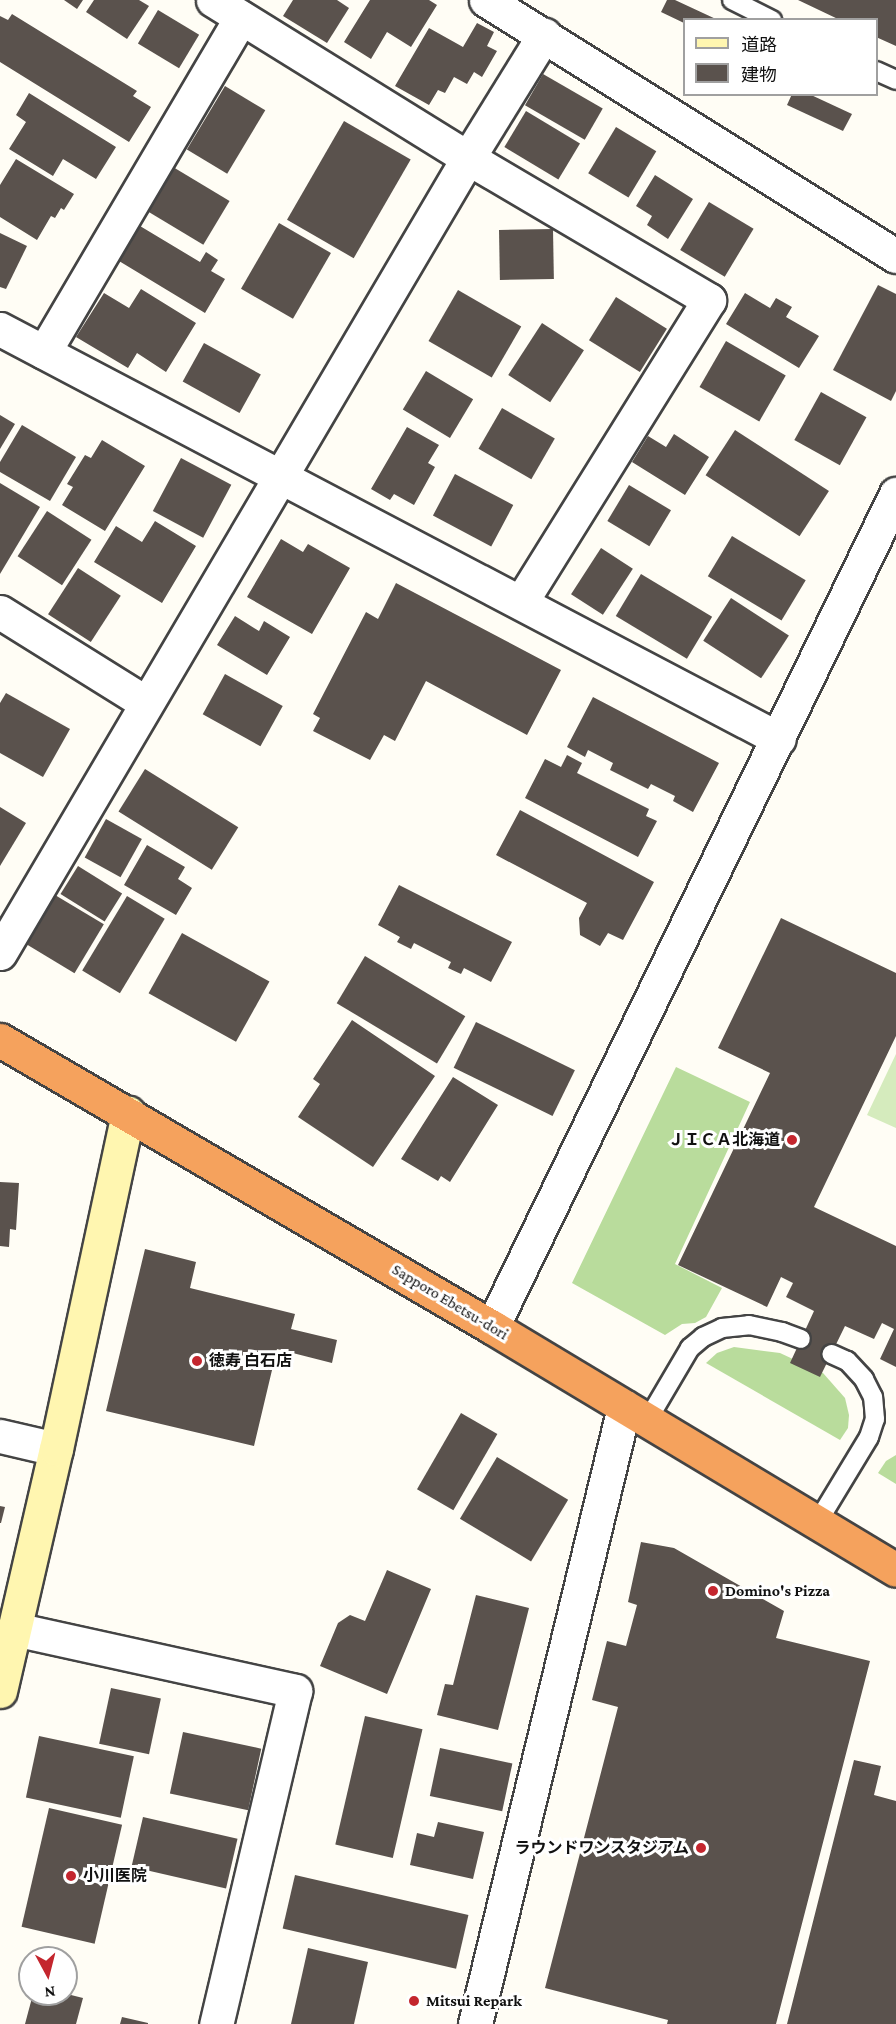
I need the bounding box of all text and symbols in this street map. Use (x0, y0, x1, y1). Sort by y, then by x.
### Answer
legend (683, 18, 878, 96)
text: 道路 (741, 35, 777, 55)
text: 建物 (741, 65, 777, 85)
place label: ＪＩＣＡ北海道 (668, 1130, 780, 1150)
marker: ＪＩＣＡ北海道 (785, 1133, 799, 1147)
street label: Sapporo Ebetsu-dori (389, 1260, 511, 1344)
place label: 徳寿 白石店 (209, 1351, 292, 1371)
marker: 徳寿 白石店 (190, 1354, 204, 1368)
place label: Domino's Pizza (725, 1581, 830, 1601)
marker: Domino's Pizza (706, 1584, 720, 1598)
place label: ラウンドワンスタジアム (513, 1838, 689, 1858)
marker: ラウンドワンスタジアム (694, 1841, 708, 1855)
place label: 小川医院 (83, 1866, 147, 1886)
marker: 小川医院 (64, 1869, 78, 1883)
north arrow (18, 1946, 78, 2006)
text: N (44, 1983, 56, 2001)
place label: Mitsui Repark (426, 1991, 522, 2011)
marker: Mitsui Repark (407, 1994, 421, 2008)

